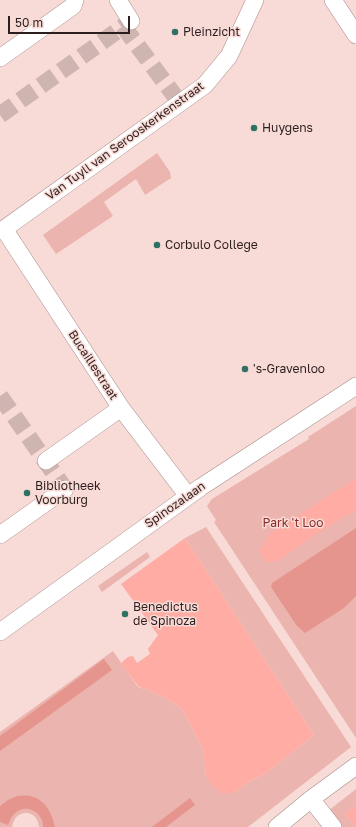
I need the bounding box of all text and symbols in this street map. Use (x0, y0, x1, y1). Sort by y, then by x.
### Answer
scale bar (10, 8, 132, 34)
text: 50 m (15, 15, 43, 30)
place label: Pleinzicht (183, 25, 240, 39)
marker: Pleinzicht (170, 27, 180, 37)
street label: Van Tuyll van Serooskerkenstraat (43, 79, 207, 203)
place label: Huygens (262, 121, 313, 135)
marker: Huygens (249, 123, 259, 133)
place label: Corbulo College (165, 238, 258, 252)
marker: Corbulo College (152, 240, 162, 250)
street label: Bucaillestraat (65, 327, 121, 403)
place label: 's-Gravenloo (253, 362, 325, 376)
marker: 's-Gravenloo (240, 364, 250, 374)
place label: Bibliotheek Voorburg (35, 479, 101, 507)
street label: Spinozalaan (142, 479, 208, 531)
marker: Bibliotheek Voorburg (22, 488, 32, 498)
park label: Park 't Loo (263, 516, 323, 530)
place label: Benedictus de Spinoza (133, 600, 198, 628)
marker: Benedictus de Spinoza (120, 609, 130, 619)

